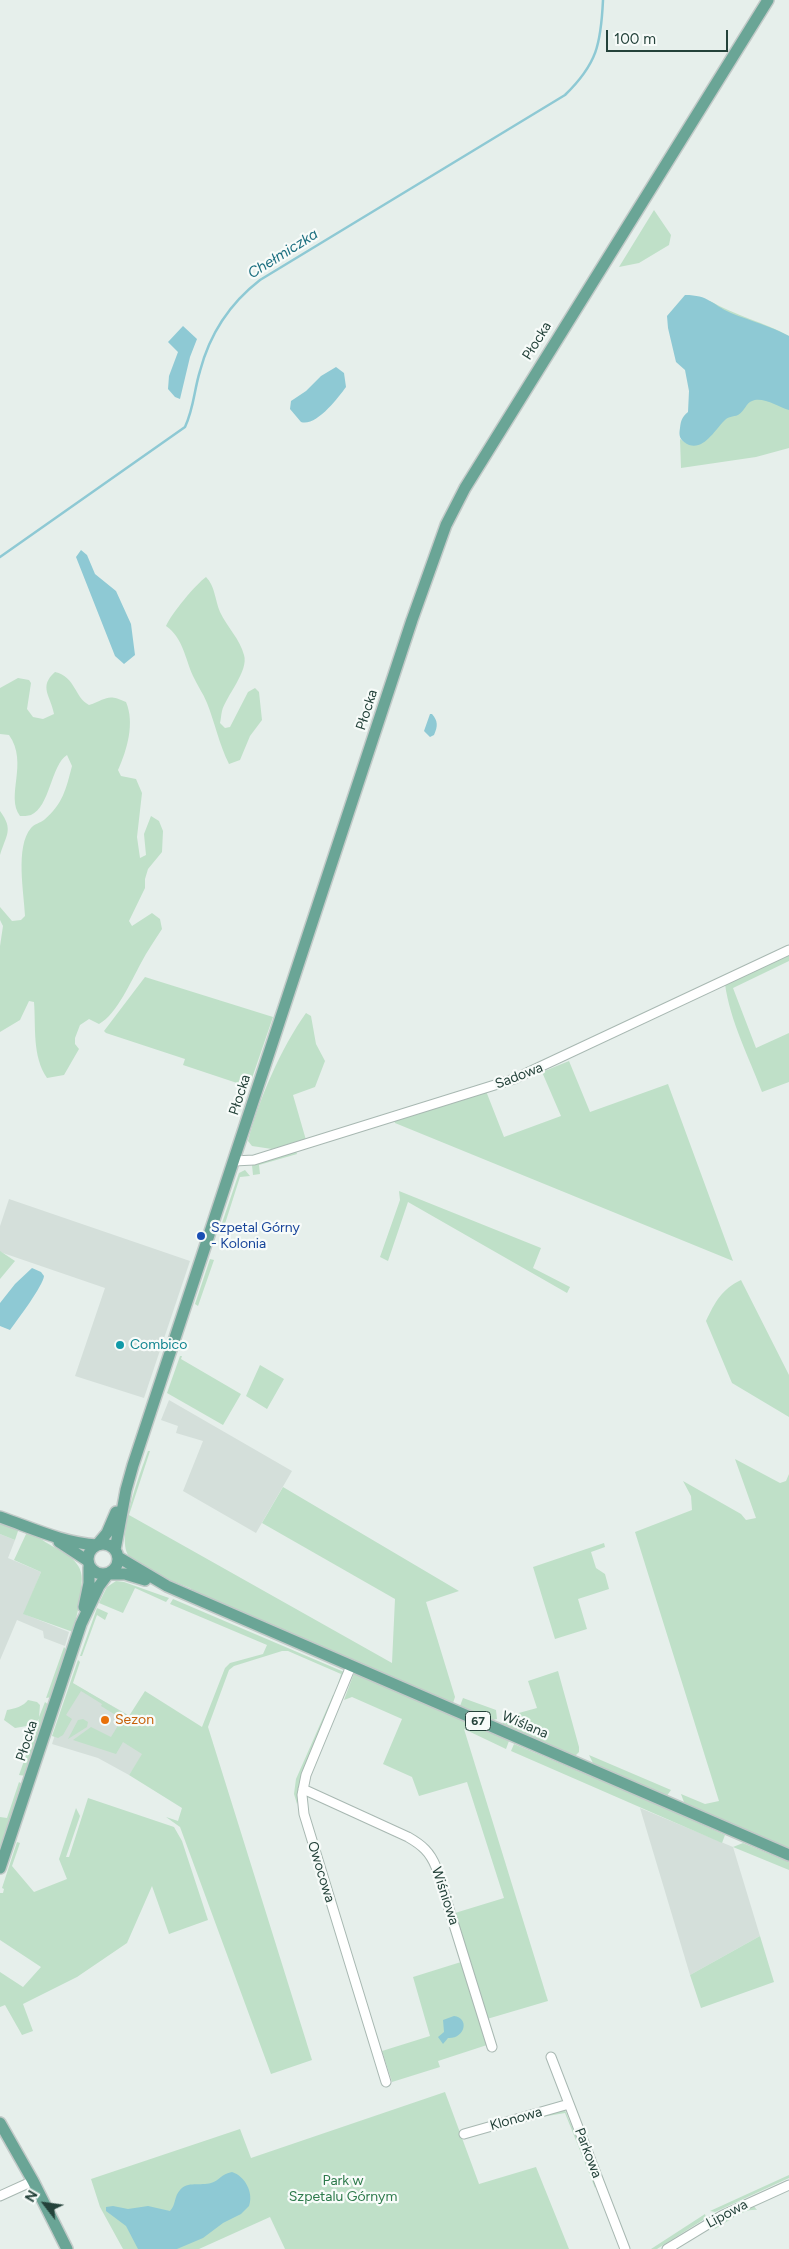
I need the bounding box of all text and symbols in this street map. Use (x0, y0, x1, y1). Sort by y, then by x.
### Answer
scale bar (609, 20, 732, 52)
text: 100 m (614, 30, 656, 48)
water label: Chełmiczka (245, 225, 321, 283)
street label: Płocka (519, 319, 555, 363)
street label: Płocka (353, 688, 381, 732)
street label: Sadowa (493, 1059, 545, 1093)
street label: Płocka (226, 1073, 254, 1117)
place label: Szpetal Górny - Kolonia (211, 1220, 300, 1252)
marker: Szpetal Górny - Kolonia (195, 1230, 207, 1242)
place label: Combico (130, 1337, 187, 1353)
marker: Combico (114, 1339, 126, 1351)
street label: Wiślana (499, 1708, 551, 1742)
place label: Sezon (115, 1712, 154, 1728)
road number: 67 (466, 1712, 490, 1730)
marker: Sezon (99, 1714, 111, 1726)
street label: Płocka (13, 1719, 41, 1763)
street label: Owocowa (304, 1839, 338, 1905)
street label: Wiśniowa (428, 1865, 462, 1927)
street label: Klonowa (488, 2104, 544, 2134)
street label: Parkowa (571, 2126, 605, 2180)
park label: Park w Szpetalu Górnym (289, 2173, 397, 2206)
north arrow (20, 2179, 70, 2229)
text: N (22, 2187, 42, 2205)
street label: Lipowa (703, 2196, 751, 2232)

